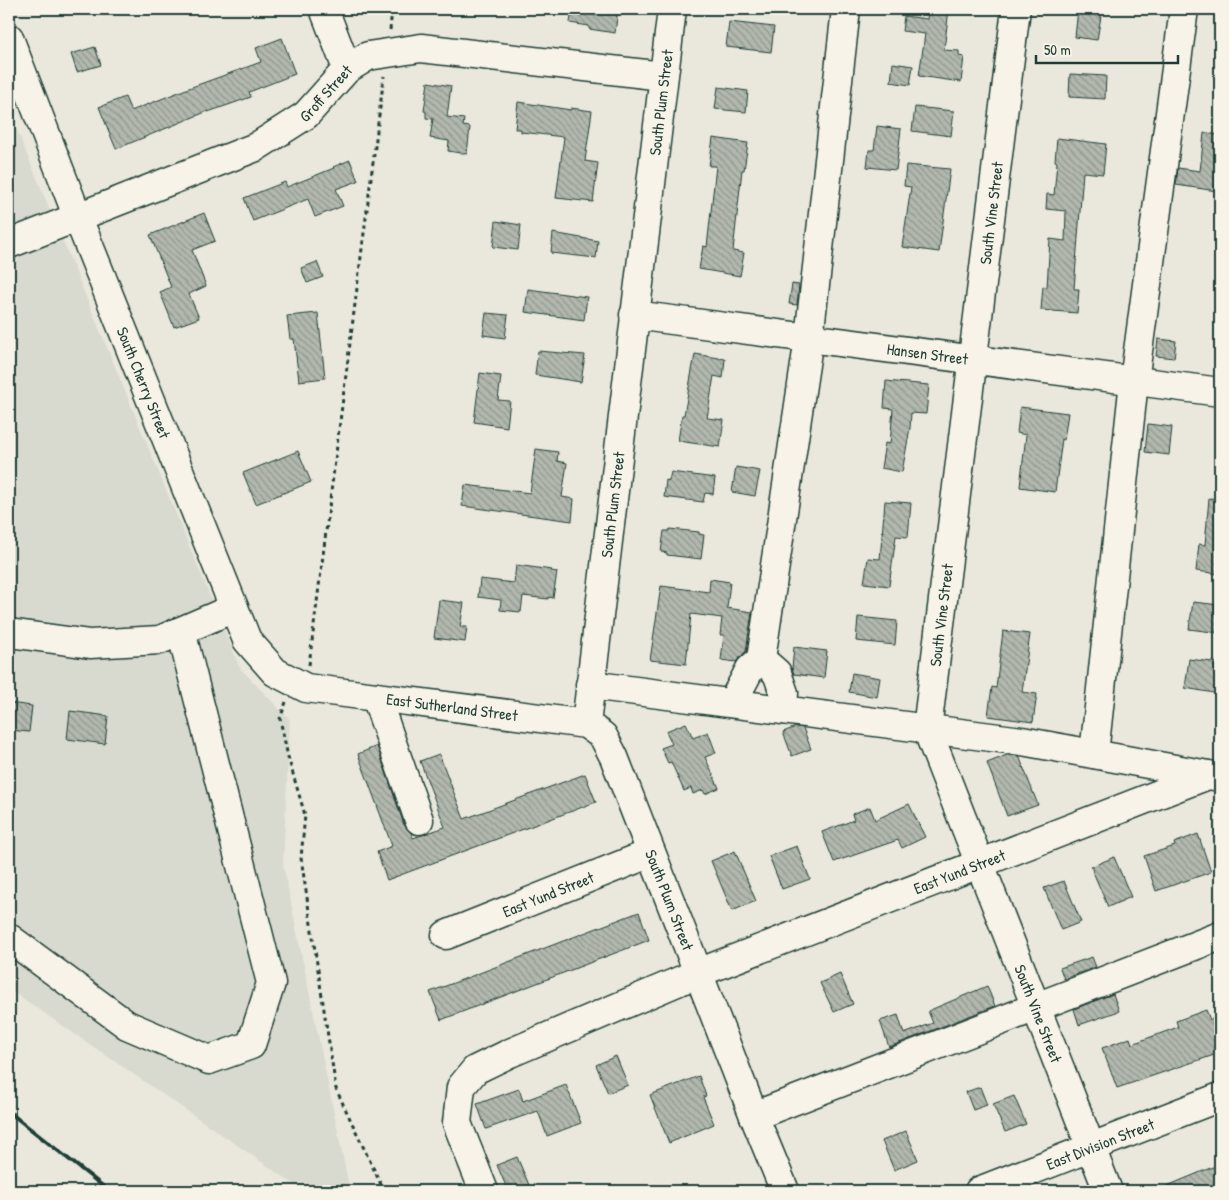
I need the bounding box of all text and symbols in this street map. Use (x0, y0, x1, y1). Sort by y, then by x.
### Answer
scale bar (1036, 32, 1179, 64)
text: 50 m (1044, 39, 1071, 60)
street label: South Plum Street (643, 48, 678, 157)
street label: Groff Street (295, 59, 357, 127)
street label: South Vine Street (974, 160, 1008, 266)
street label: South Cherry Street (112, 324, 176, 442)
street label: Hansen Street (885, 337, 970, 370)
street label: South Plum Street (595, 450, 630, 559)
street label: South Vine Street (924, 562, 958, 668)
street label: East Sutherland Street (385, 687, 520, 726)
street label: East Yund Street (910, 844, 1009, 899)
street label: South Plum Street (640, 846, 699, 954)
street label: East Yund Street (499, 866, 598, 922)
street label: South Vine Street (1009, 961, 1068, 1066)
street label: East Division Street (1043, 1113, 1158, 1175)

